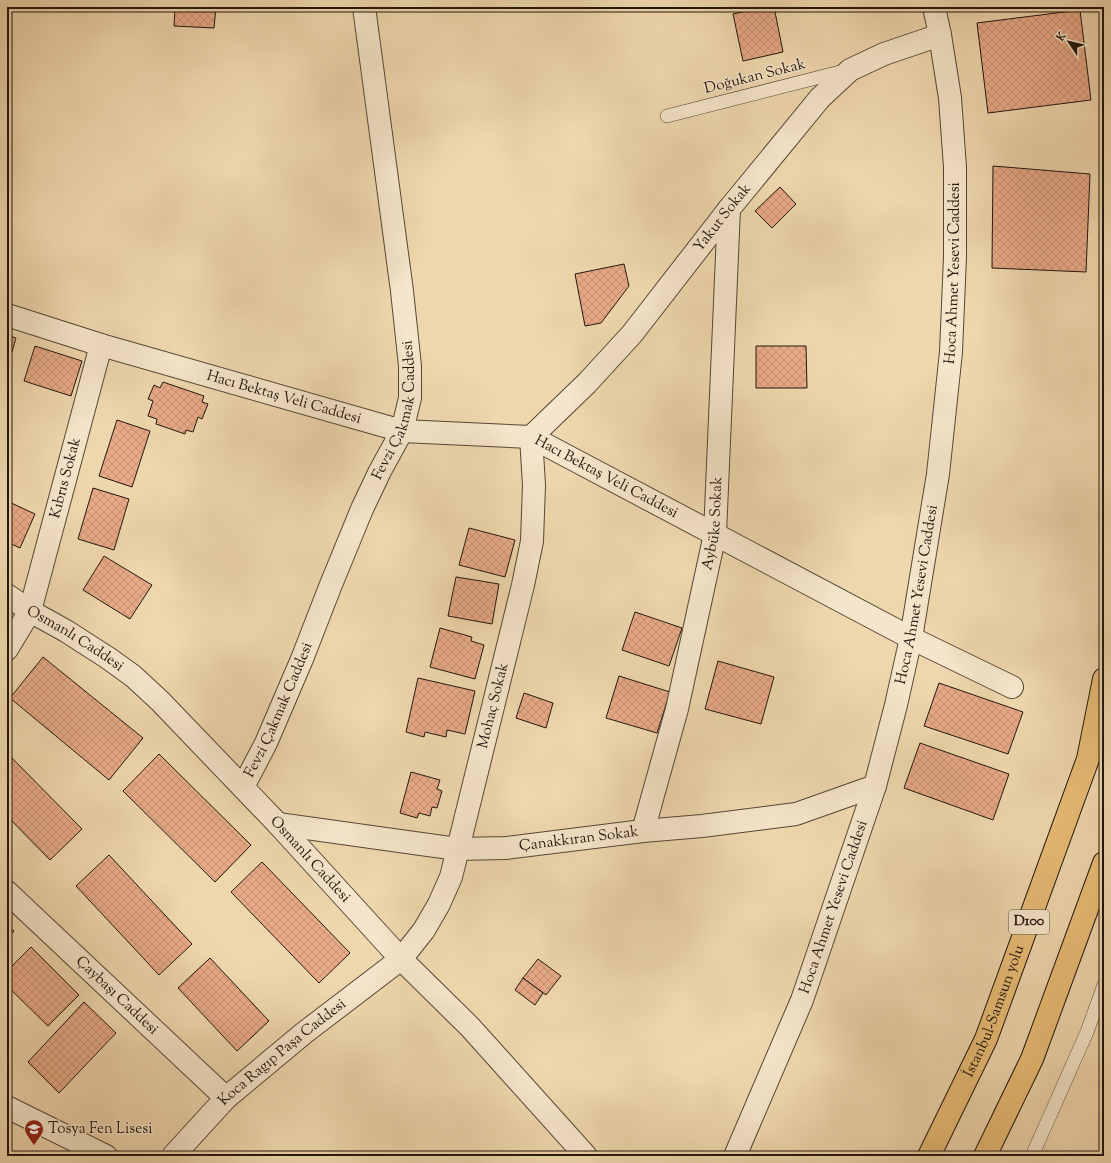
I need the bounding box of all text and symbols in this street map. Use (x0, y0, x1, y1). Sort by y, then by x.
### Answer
north arrow (1049, 22, 1089, 62)
text: K (1052, 29, 1070, 46)
street label: Doğukan Sokak (702, 54, 808, 100)
street label: Yakut Sokak (689, 179, 756, 256)
street label: Hoca Ahmet Yesevi Caddesi (939, 182, 966, 365)
street label: Fevzi Çakmak Caddesi (367, 339, 421, 483)
street label: Hacı Bektaş Veli Caddesi (204, 365, 364, 429)
street label: Hacı Bektaş Veli Caddesi (531, 430, 682, 524)
street label: Kıbrıs Sokak (45, 435, 86, 521)
street label: Aybüke Sokak (697, 476, 728, 572)
street label: Hoca Ahmet Yesevi Caddesi (890, 503, 943, 686)
street label: Osmanlı Caddesi (23, 601, 128, 677)
street label: Fevzi Çakmak Caddesi (239, 639, 318, 781)
street label: Mohaç Sokak (473, 661, 514, 751)
street label: Osmanlı Caddesi (265, 811, 355, 907)
street label: Hoca Ahmet Yesevi Caddesi (794, 817, 873, 997)
street label: Çanakkıran Sokak (518, 821, 640, 857)
road number: D100 (1009, 910, 1049, 934)
street label: İstanbul-Samsun yolu (958, 942, 1030, 1081)
street label: Çaybaşı Caddesi (71, 951, 163, 1040)
street label: Koca Ragıp Paşa Caddesi (213, 994, 351, 1110)
school or university icon: Tosya Fen Lisesi (23, 1118, 45, 1146)
place label: Tosya Fen Lisesi (48, 1119, 152, 1140)

